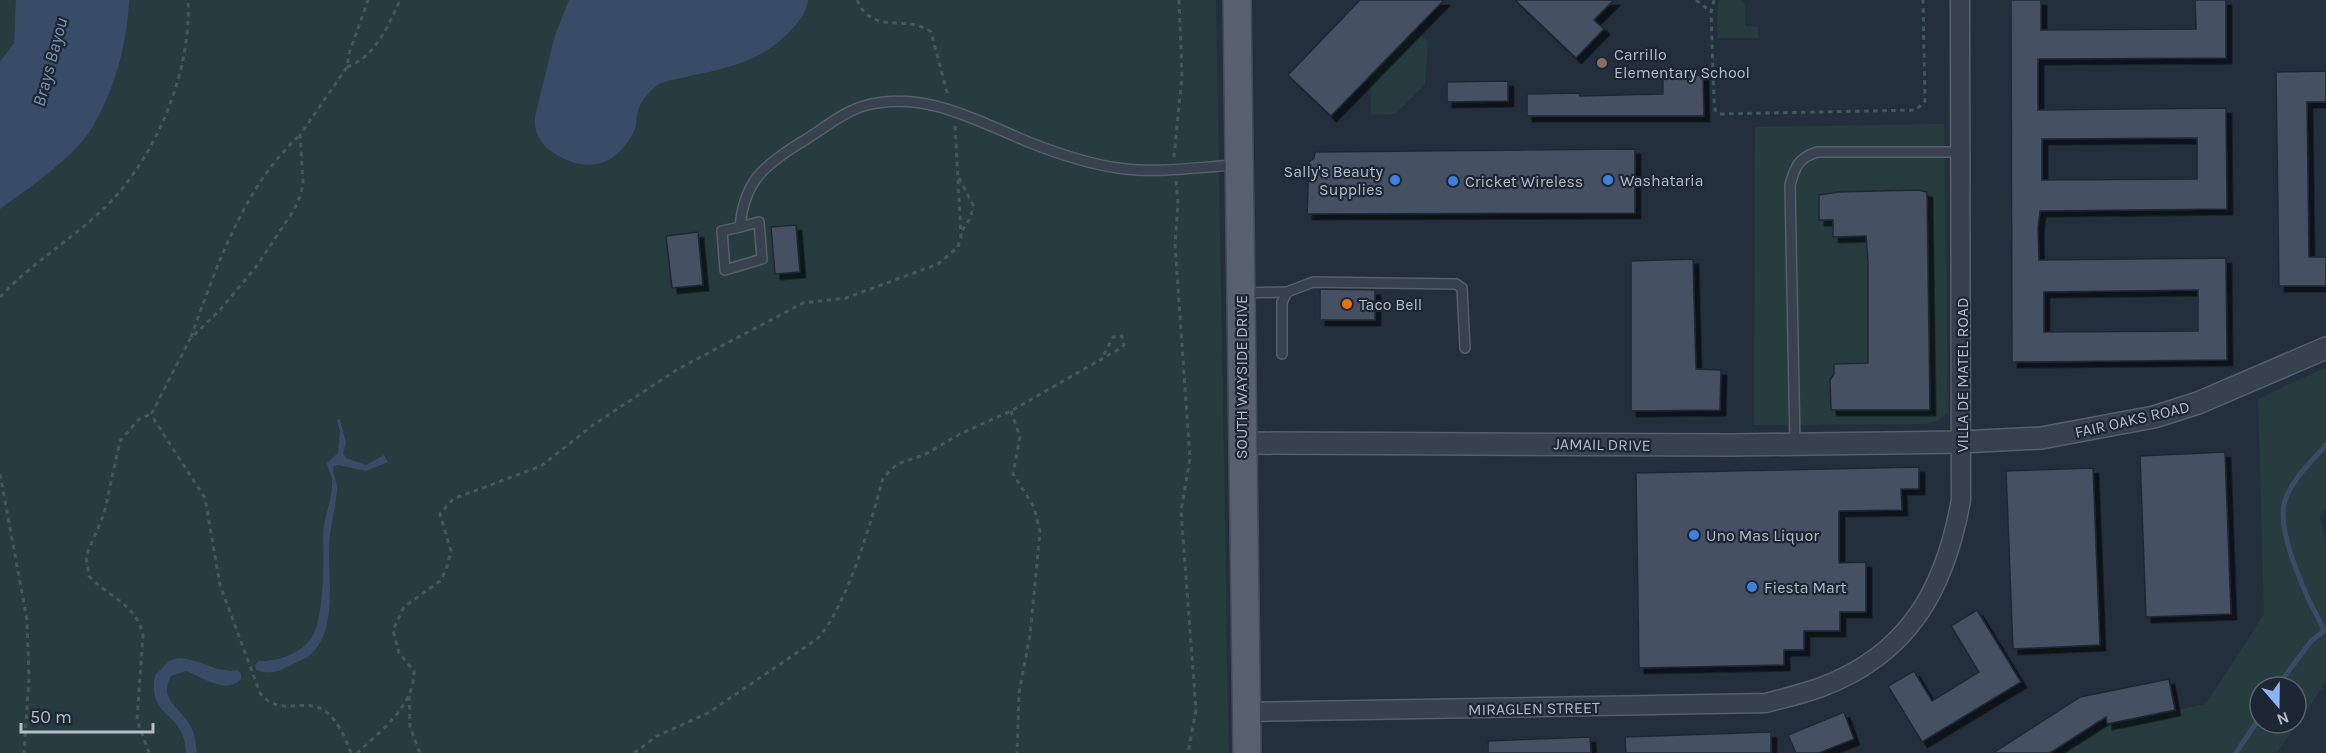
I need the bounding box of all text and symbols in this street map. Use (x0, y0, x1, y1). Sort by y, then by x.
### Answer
water label: Brays Bayou (28, 15, 72, 109)
place label: Carrillo Elementary School (1614, 45, 1750, 82)
marker: Carrillo Elementary School (1595, 56, 1609, 70)
place label: Sally's Beauty Supplies (1284, 162, 1384, 199)
place label: Washataria (1620, 171, 1704, 190)
place label: Cricket Wireless (1465, 172, 1583, 191)
marker: Sally's Beauty Supplies (1388, 173, 1402, 187)
marker: Washataria (1601, 173, 1615, 187)
marker: Cricket Wireless (1446, 174, 1460, 188)
street label: SOUTH WAYSIDE DRIVE (1232, 295, 1251, 459)
place label: Taco Bell (1359, 295, 1422, 314)
marker: Taco Bell (1340, 297, 1354, 311)
street label: VILLA DE MATEL ROAD (1953, 297, 1972, 453)
street label: FAIR OAKS ROAD (2073, 397, 2191, 442)
street label: JAMAIL DRIVE (1553, 434, 1651, 455)
place label: Uno Mas Liquor (1706, 526, 1819, 545)
marker: Uno Mas Liquor (1687, 528, 1701, 542)
place label: Fiesta Mart (1764, 578, 1847, 597)
marker: Fiesta Mart (1745, 580, 1759, 594)
north arrow (2248, 675, 2308, 735)
scale bar (21, 696, 153, 734)
street label: MIRAGLEN STREET (1468, 698, 1600, 719)
text: 50 m (30, 706, 72, 728)
text: N (2274, 708, 2292, 730)

